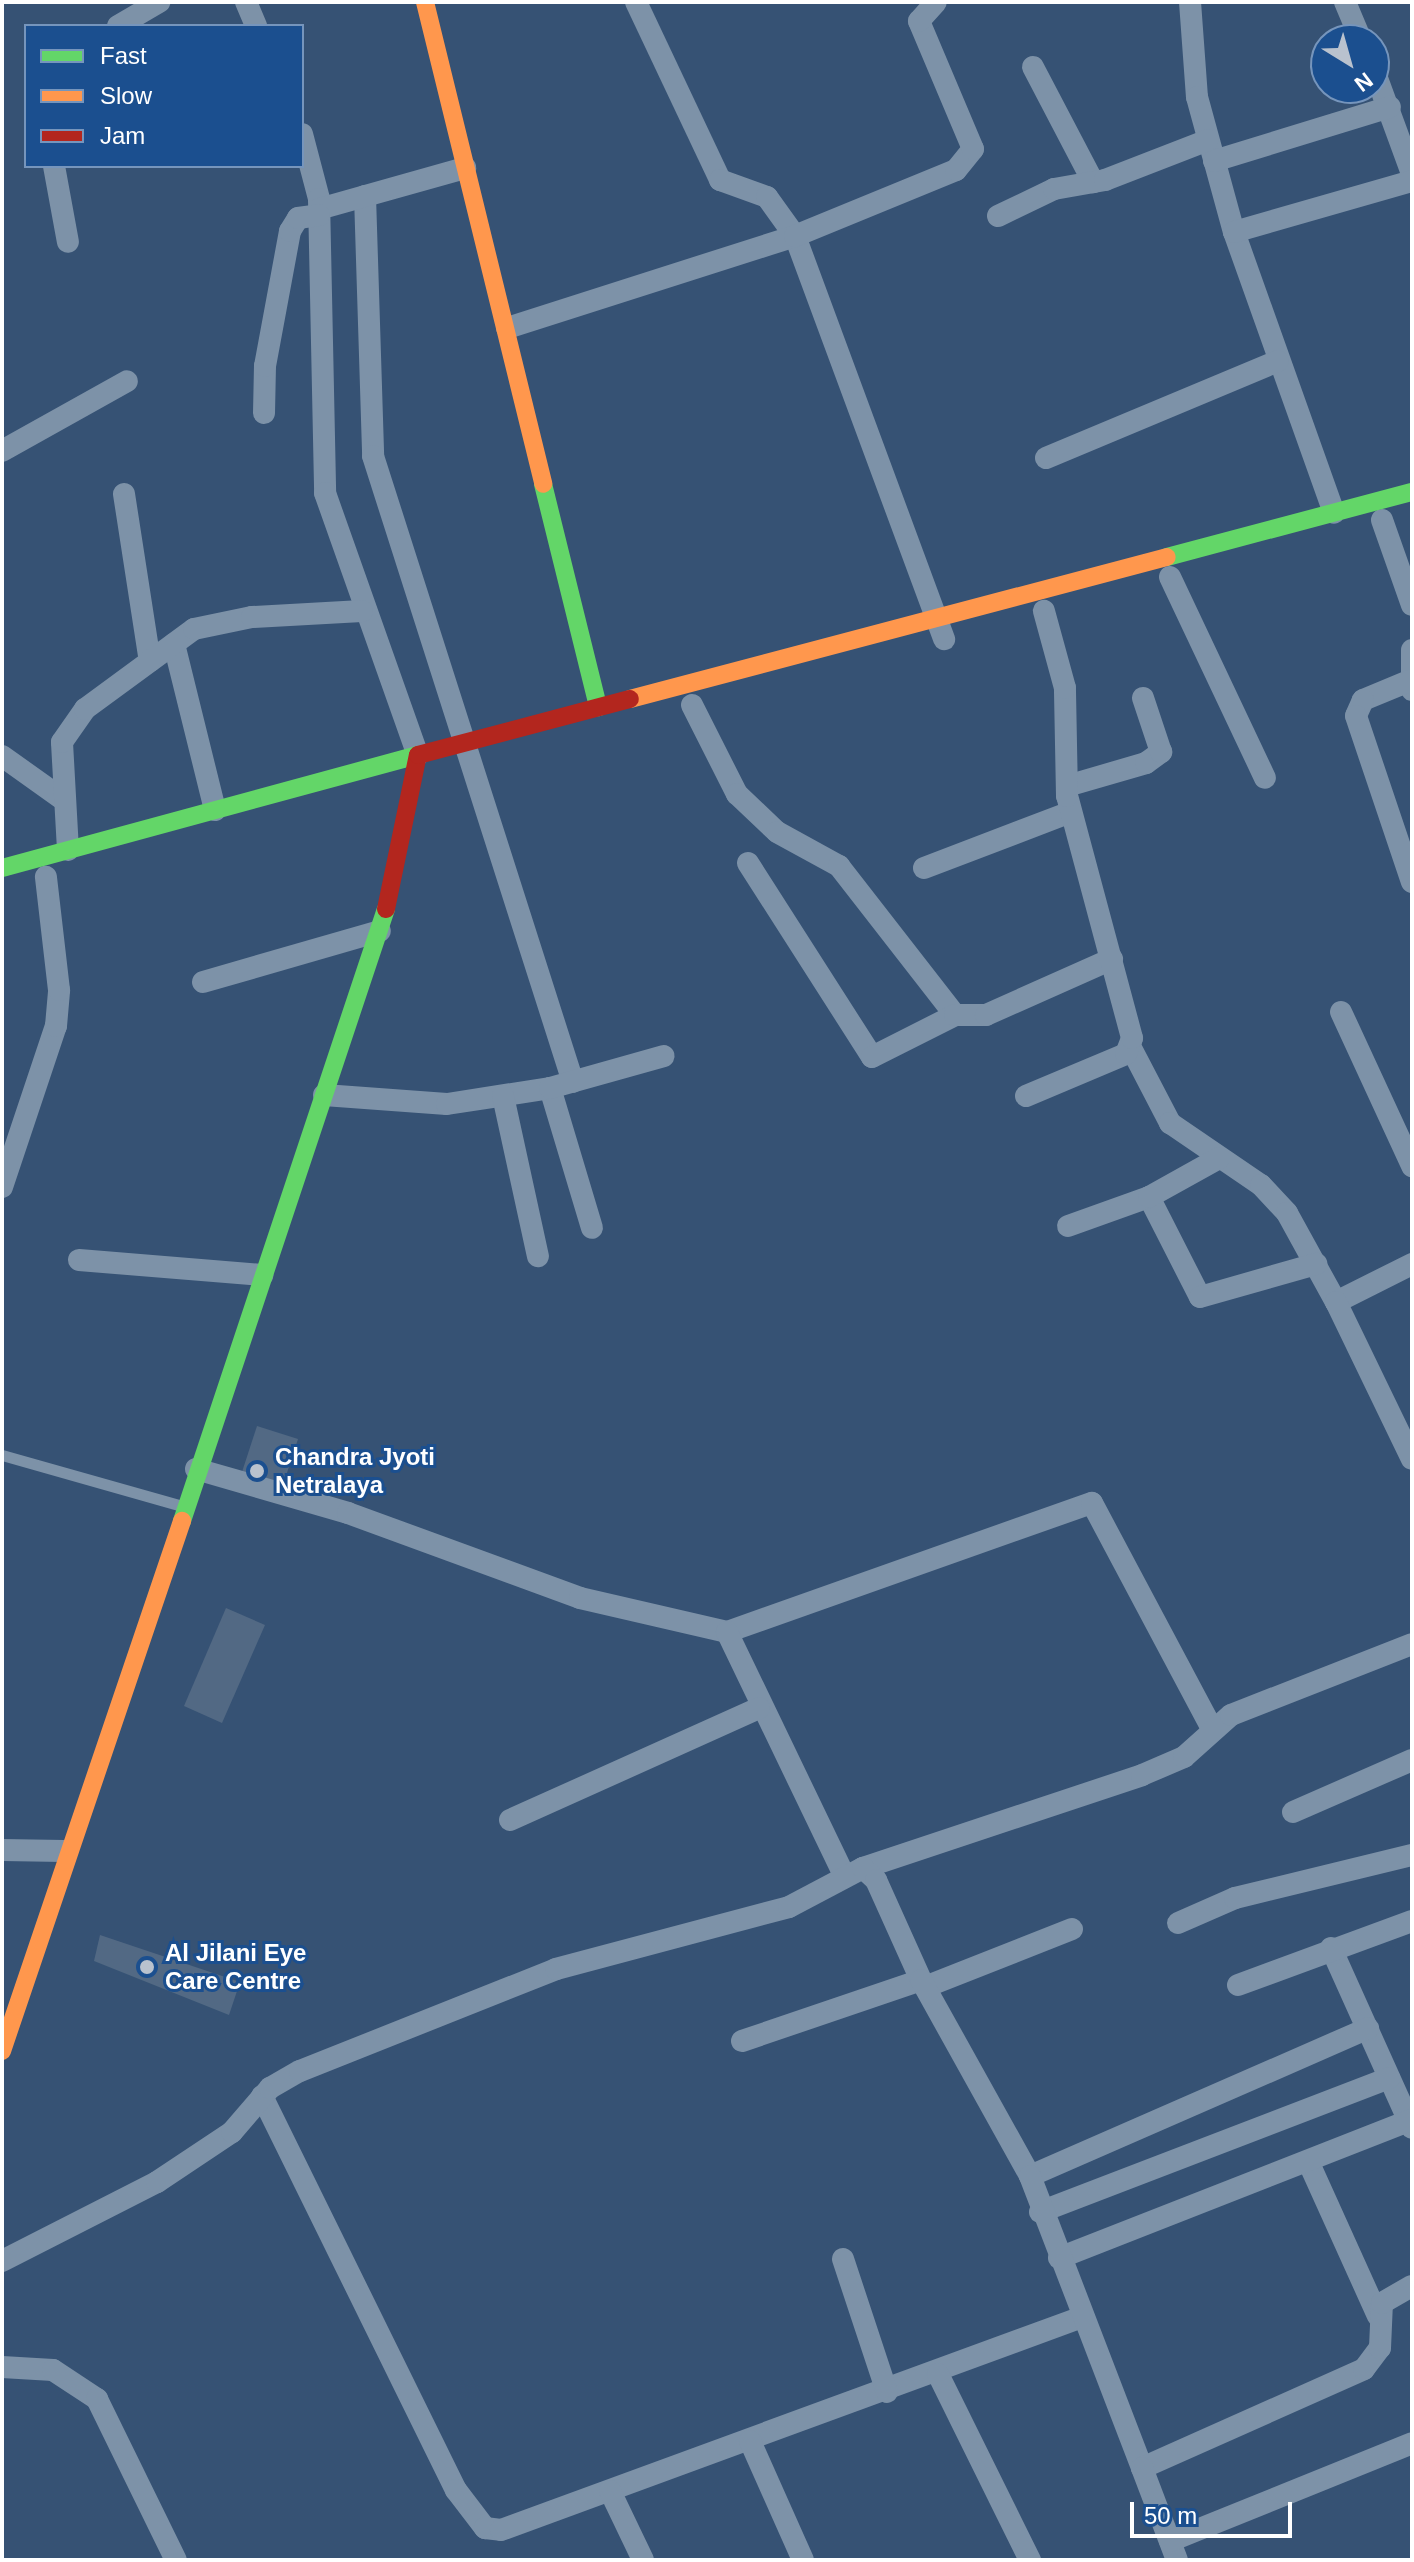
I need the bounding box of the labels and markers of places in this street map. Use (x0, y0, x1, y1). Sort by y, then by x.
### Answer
place label: Chandra Jyoti Netralaya (275, 1443, 435, 1499)
marker: Chandra Jyoti Netralaya (246, 1460, 268, 1482)
place label: Al Jilani Eye Care Centre (165, 1939, 306, 1995)
marker: Al Jilani Eye Care Centre (136, 1956, 158, 1978)

